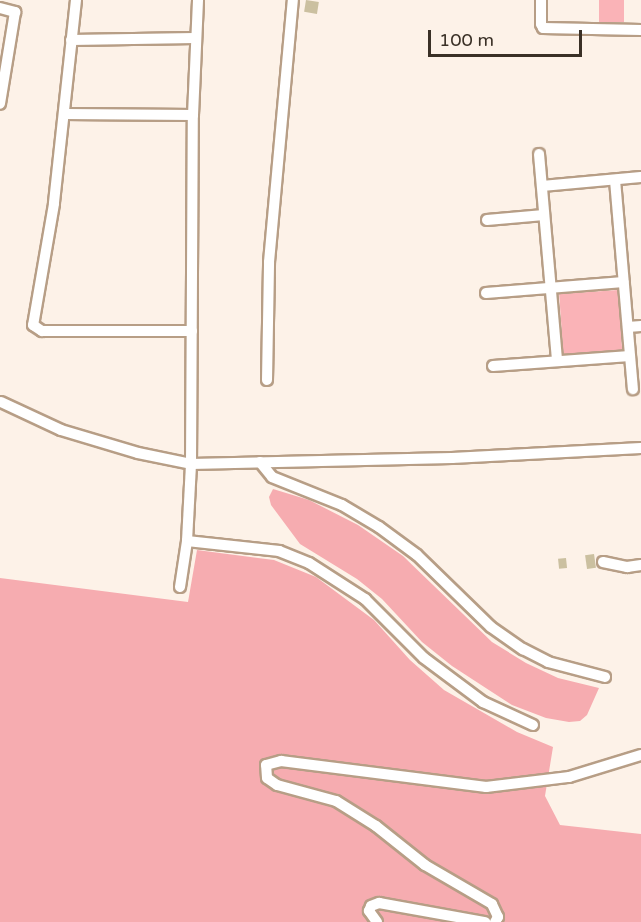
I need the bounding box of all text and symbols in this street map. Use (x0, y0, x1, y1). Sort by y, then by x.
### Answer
scale bar (431, 18, 586, 56)
text: 100 m (439, 29, 494, 51)

